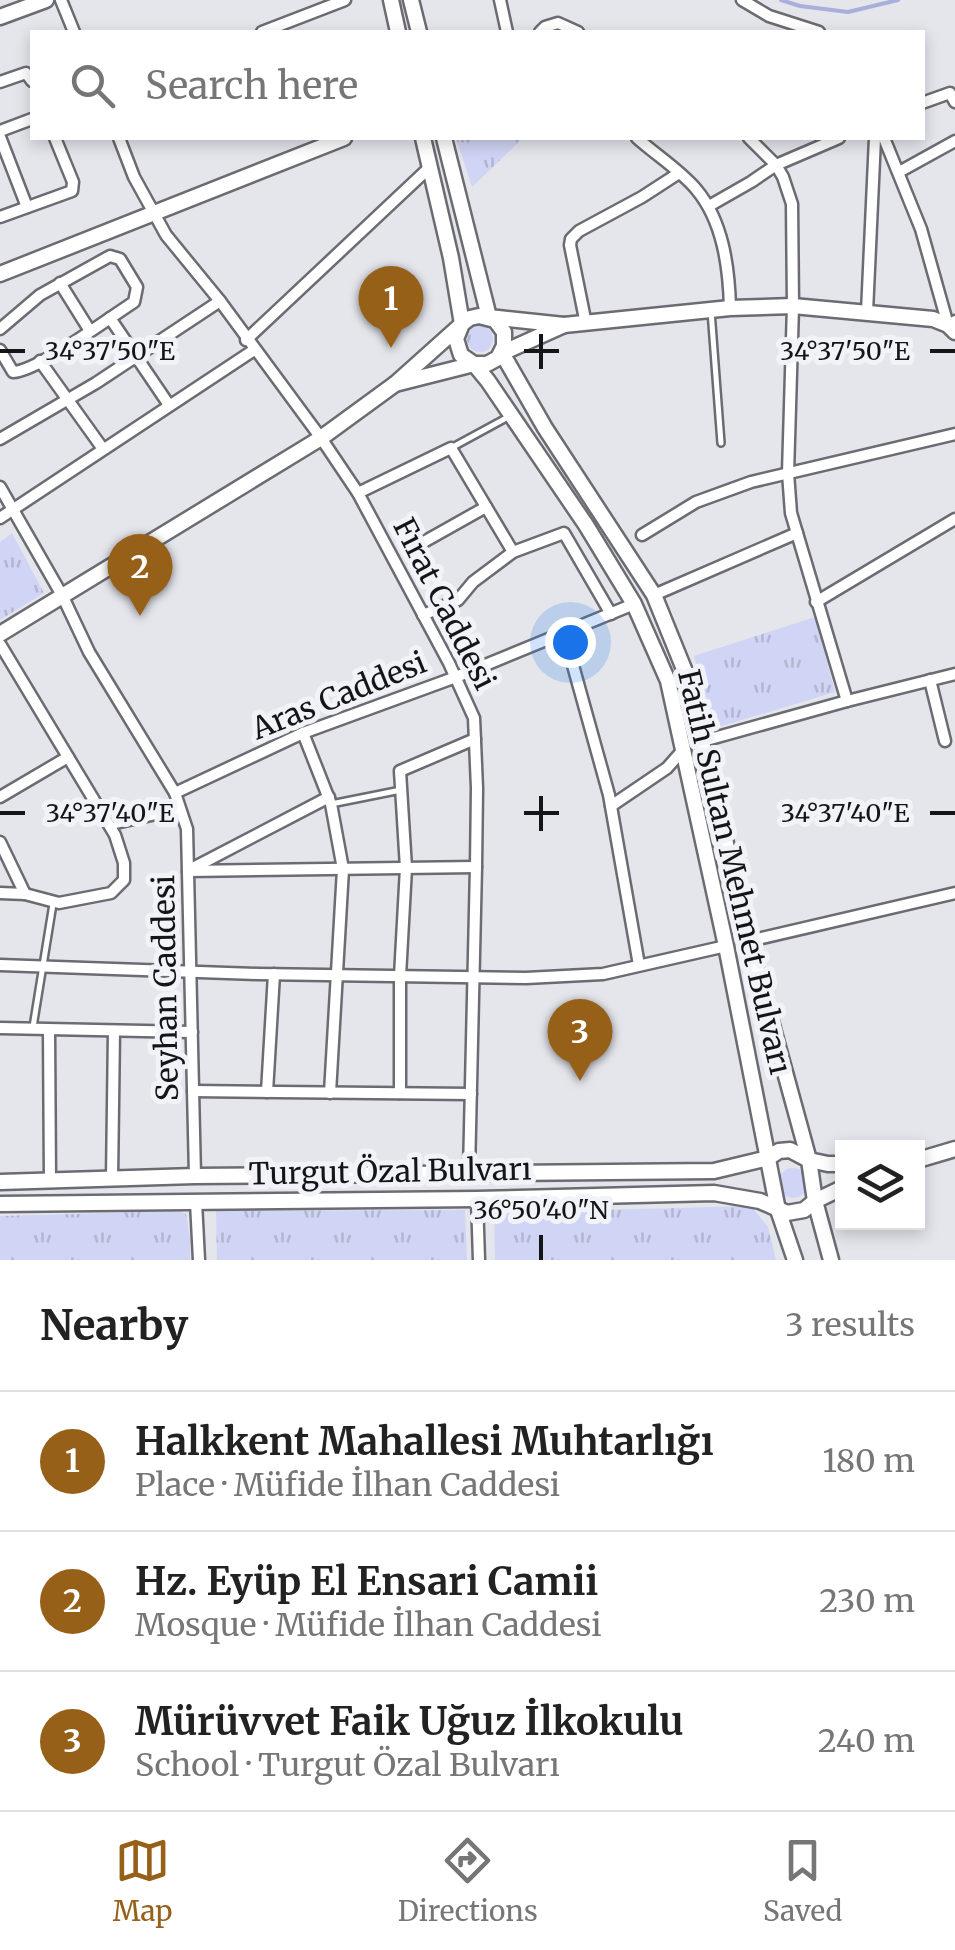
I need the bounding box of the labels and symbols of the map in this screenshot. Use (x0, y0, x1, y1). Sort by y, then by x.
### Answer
pin: 1 (358, 266, 424, 348)
text: 34°37'50"E (45, 335, 175, 367)
text: 34°37'50"E (780, 335, 910, 367)
street label: Fırat Caddesi (385, 511, 504, 696)
pin: 2 (108, 534, 172, 616)
your location (545, 617, 596, 668)
street label: Aras Caddesi (245, 643, 432, 748)
street label: Fatih Sultan Mehmet Bulvarı (670, 666, 800, 1078)
text: 34°37'40"E (46, 797, 174, 829)
text: 34°37'40"E (781, 797, 909, 829)
street label: Seyhan Caddesi (144, 875, 186, 1101)
pin: 3 (548, 998, 612, 1081)
street label: Turgut Özal Bulvarı (248, 1150, 532, 1192)
text: 36°50'40"N (473, 1194, 609, 1226)

